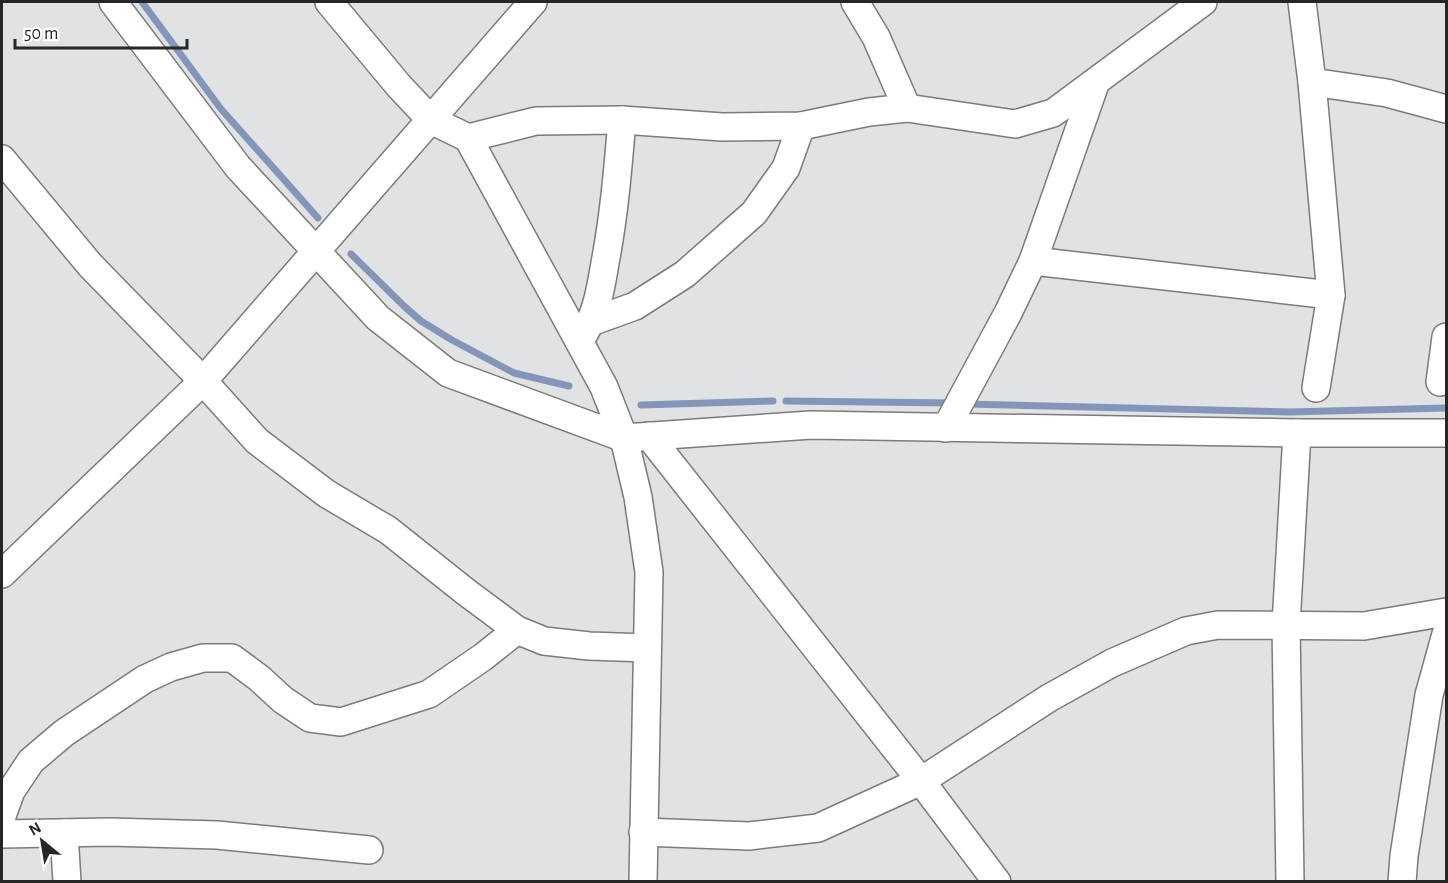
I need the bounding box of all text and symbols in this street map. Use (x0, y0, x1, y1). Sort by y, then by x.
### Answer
scale bar (15, 12, 188, 50)
text: 50 m (24, 25, 58, 43)
north arrow (12, 811, 72, 871)
text: N (26, 819, 44, 839)

